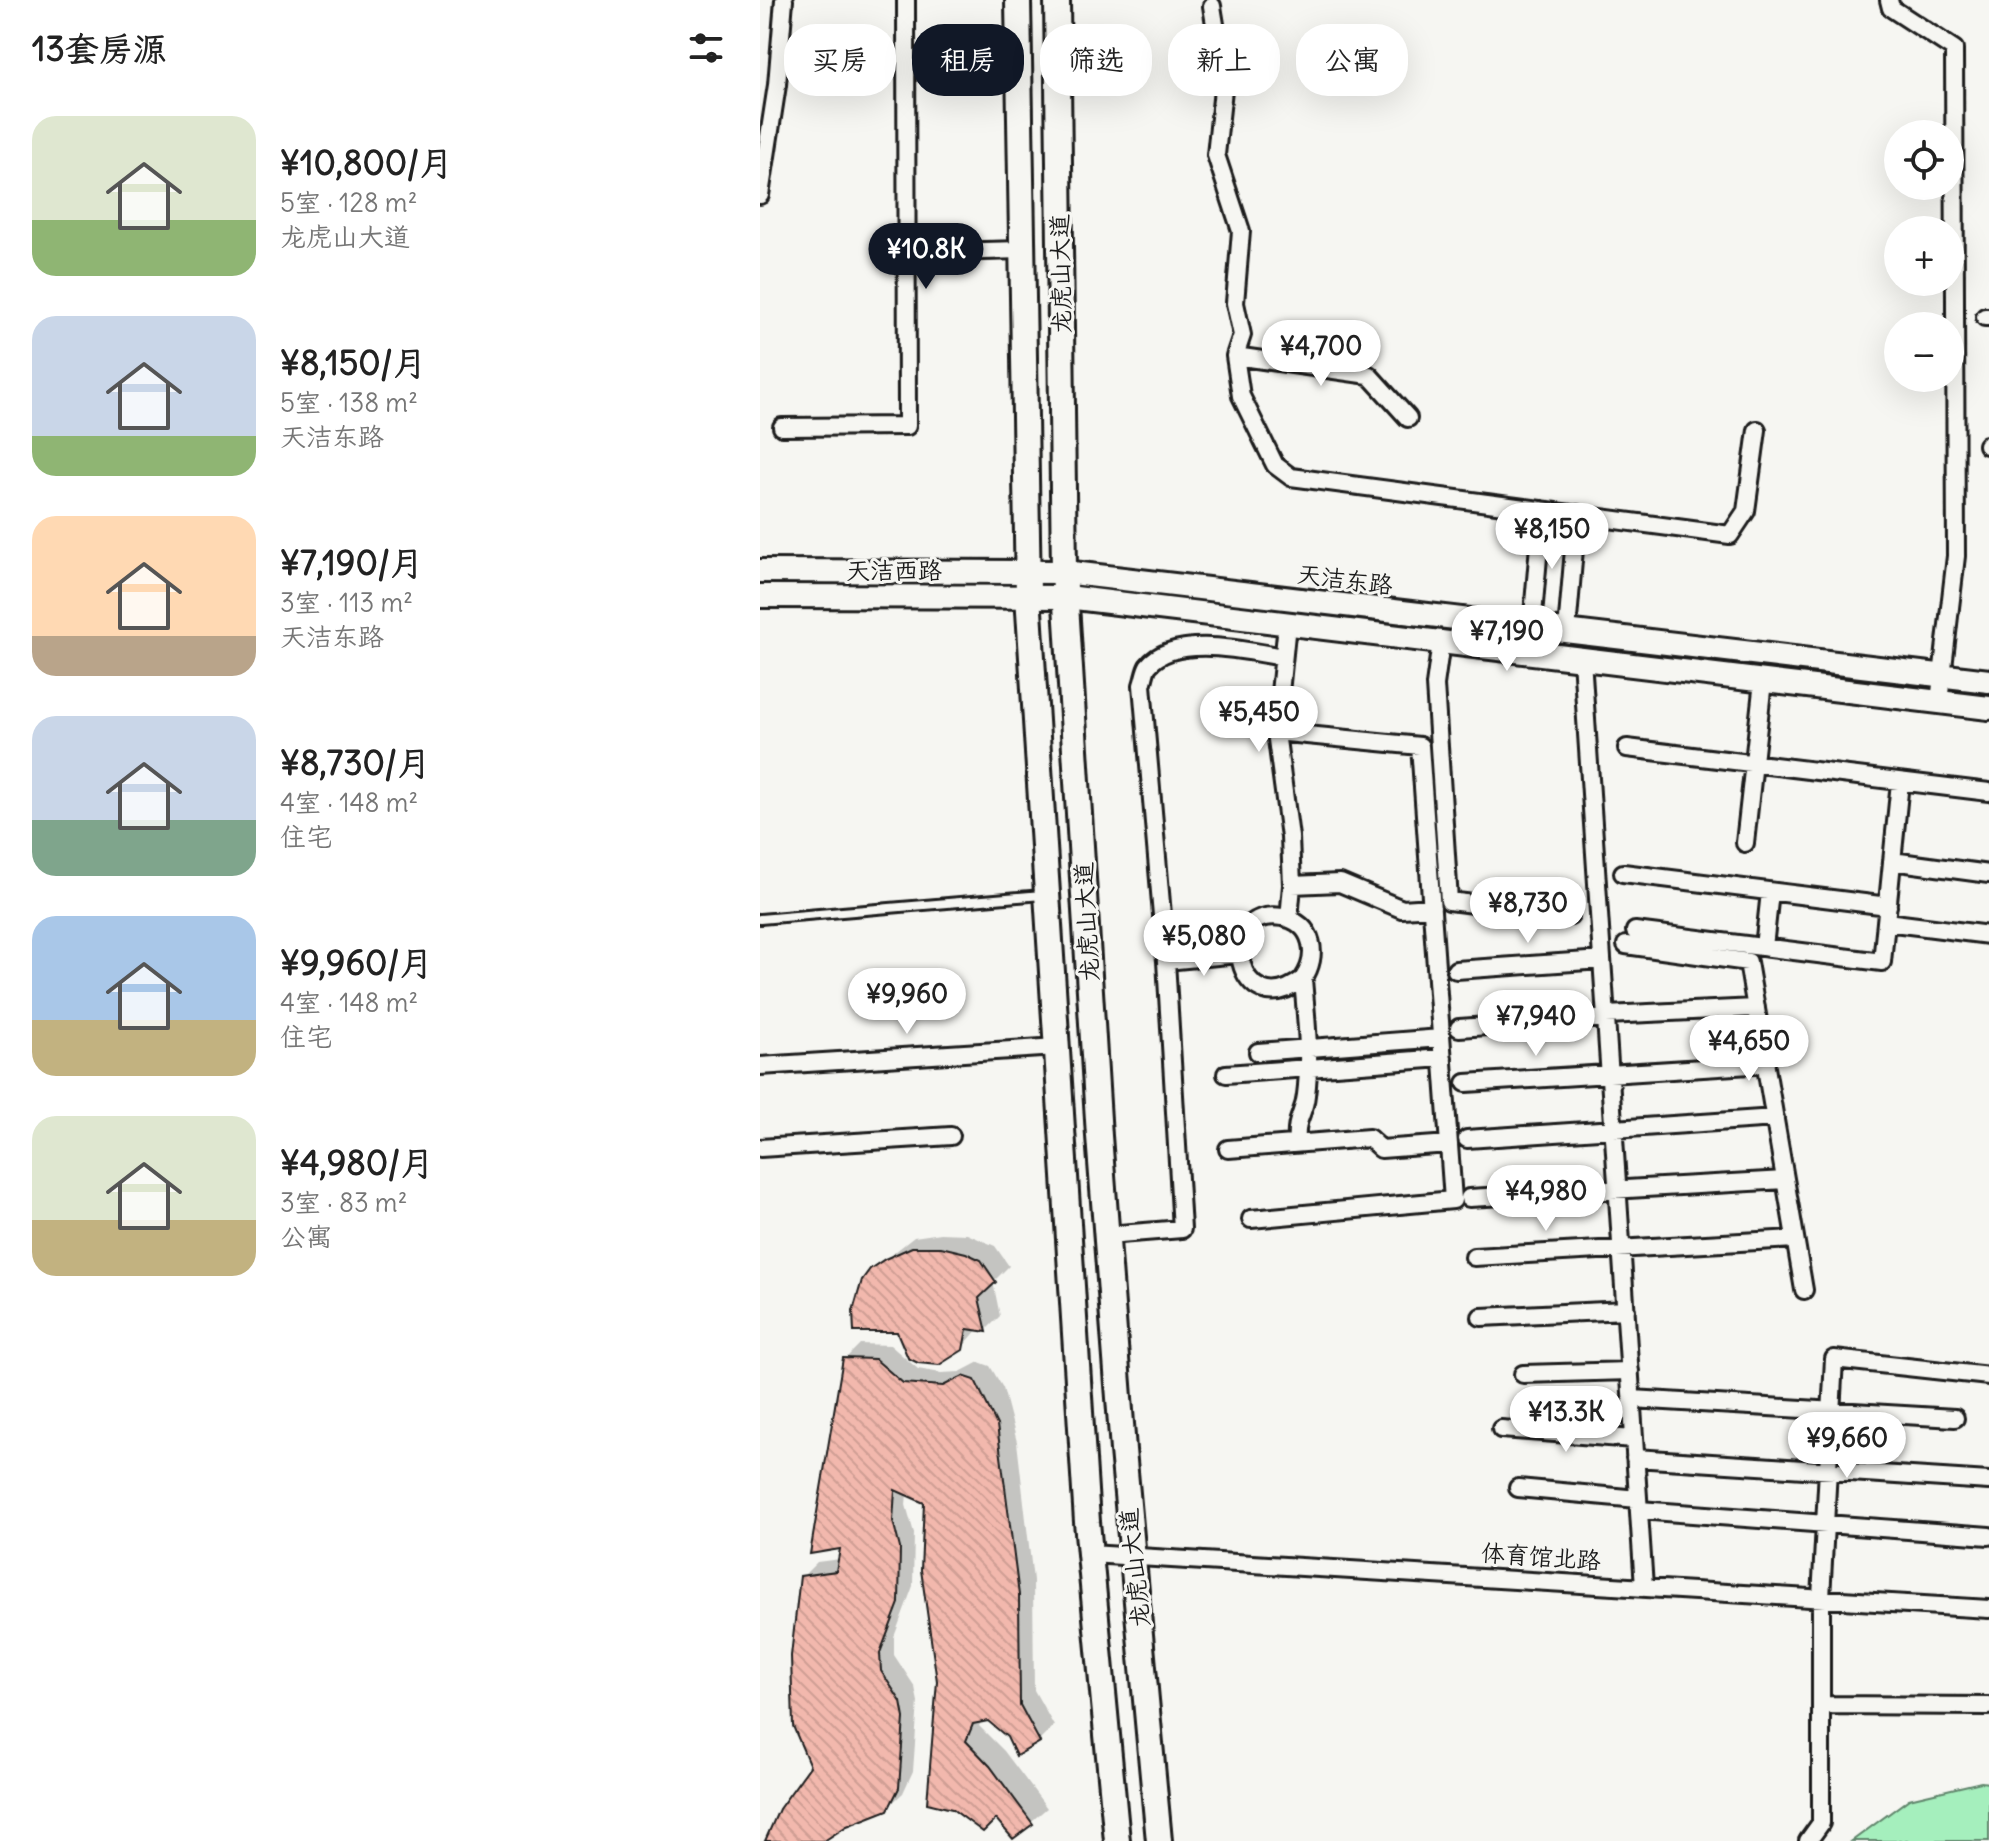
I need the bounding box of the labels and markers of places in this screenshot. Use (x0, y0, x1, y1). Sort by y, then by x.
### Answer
pin: ¥10.8K (861, 223, 991, 291)
pin: ¥4,700 (1256, 320, 1386, 388)
pin: ¥8,150 (1487, 503, 1617, 571)
pin: ¥7,190 (1442, 605, 1572, 673)
pin: ¥5,450 (1194, 686, 1324, 754)
pin: ¥8,730 (1463, 877, 1593, 945)
pin: ¥5,080 (1139, 910, 1269, 978)
pin: ¥9,960 (842, 968, 972, 1036)
pin: ¥7,940 (1471, 990, 1601, 1058)
pin: ¥4,650 (1684, 1015, 1814, 1083)
pin: ¥4,980 (1481, 1165, 1611, 1233)
pin: ¥13.3K (1501, 1386, 1631, 1454)
pin: ¥9,660 (1782, 1412, 1912, 1480)

